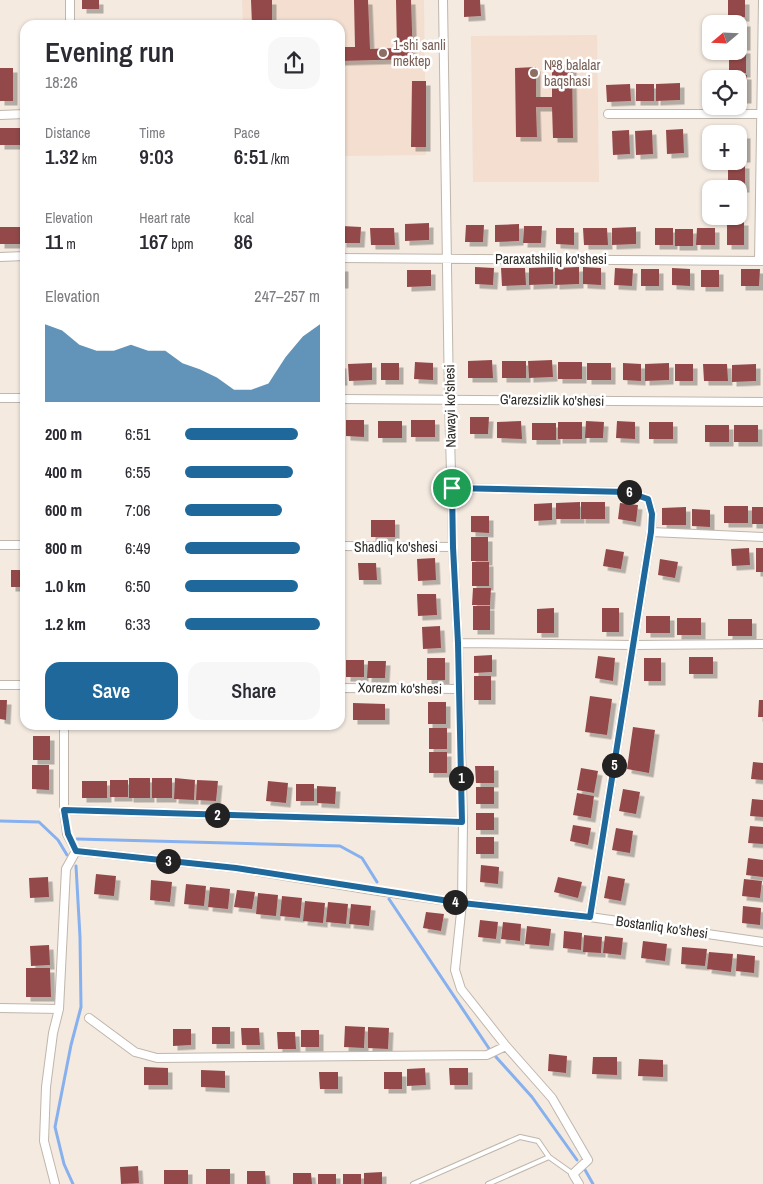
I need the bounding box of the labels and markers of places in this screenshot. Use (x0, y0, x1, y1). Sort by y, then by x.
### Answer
place label: 1-shi sanli mektep (393, 36, 446, 70)
marker: 1-shi sanli mektep (377, 47, 389, 59)
place label: №8 balalar baqshasi (544, 56, 601, 90)
marker: №8 balalar baqshasi (528, 67, 540, 79)
pin (431, 467, 473, 509)
pin: 6 (616, 480, 642, 504)
pin: 5 (602, 752, 626, 778)
pin: 1 (448, 766, 474, 790)
pin: 2 (204, 802, 230, 828)
pin: 3 (156, 848, 180, 874)
pin: 4 (442, 890, 468, 914)

